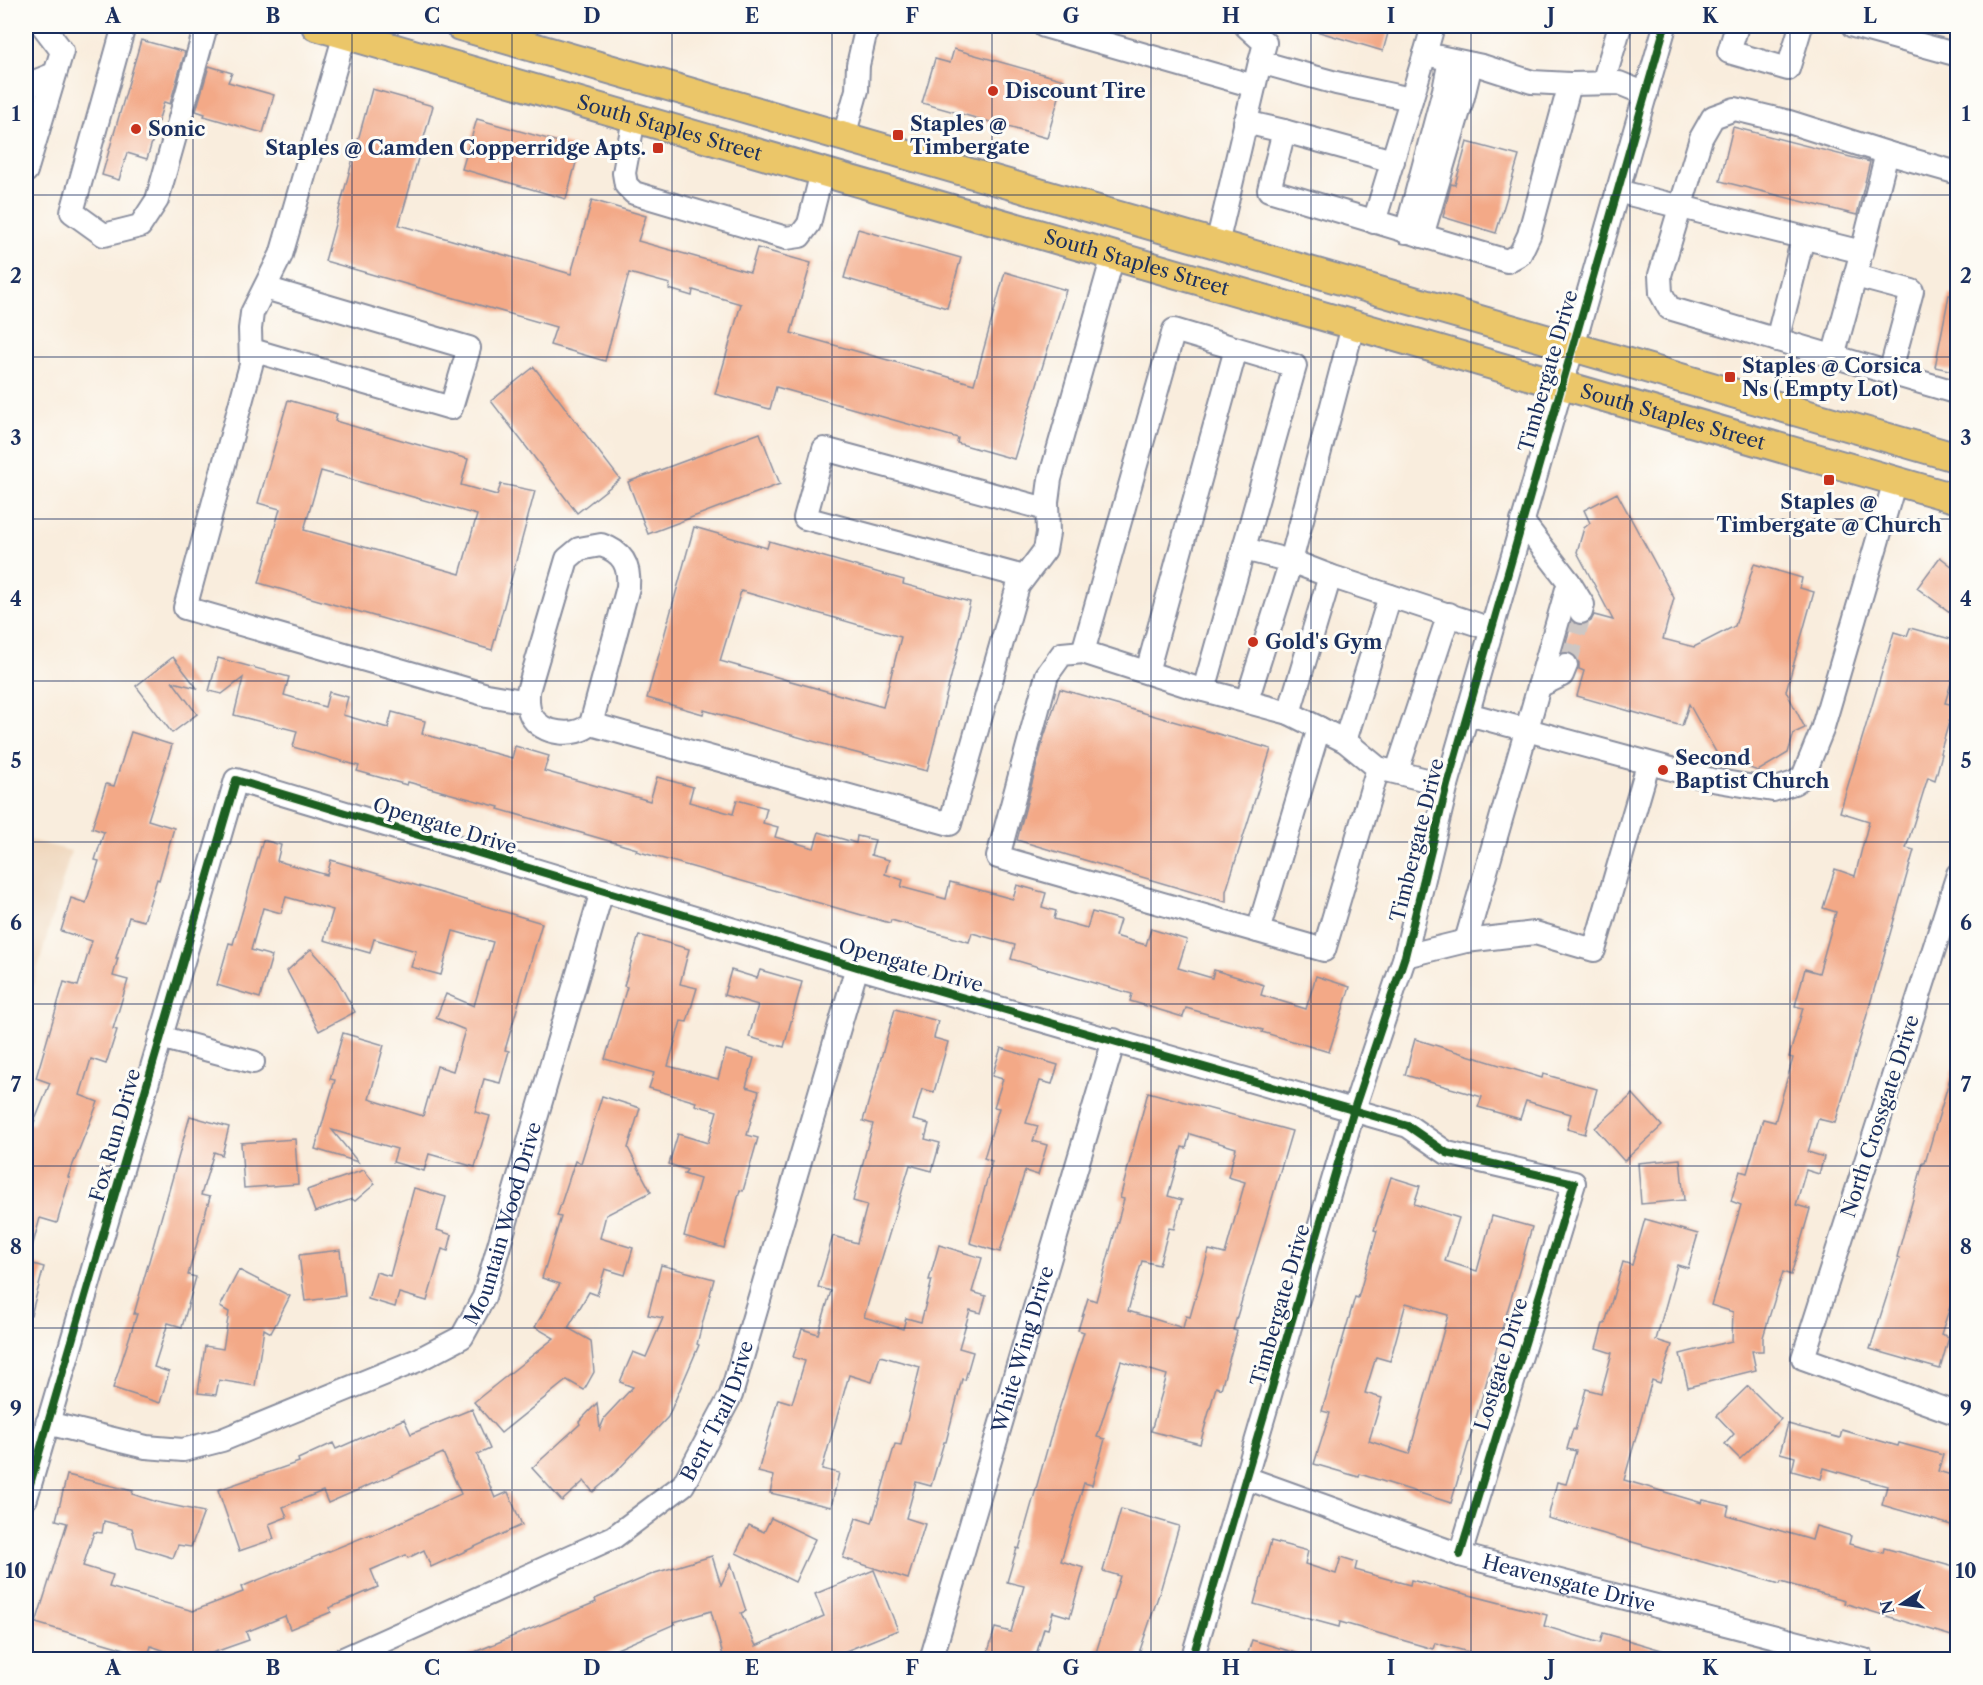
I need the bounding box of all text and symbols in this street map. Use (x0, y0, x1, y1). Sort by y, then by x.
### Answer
text: A (104, 4, 121, 28)
text: B (266, 4, 281, 28)
text: C (424, 4, 440, 28)
text: D (583, 4, 601, 28)
text: E (745, 4, 759, 28)
text: F (905, 4, 919, 28)
text: G (1063, 4, 1080, 28)
text: H (1222, 4, 1240, 28)
text: I (1387, 4, 1395, 28)
text: J (1543, 4, 1555, 28)
text: K (1702, 4, 1719, 28)
text: L (1863, 4, 1877, 28)
place label: Discount Tire (1005, 79, 1146, 103)
marker: Discount Tire (986, 84, 1000, 98)
street label: South Staples Street (574, 90, 765, 166)
text: 1 (12, 102, 21, 126)
text: 1 (1962, 102, 1971, 126)
place label: Staples @ Timbergate (910, 112, 1030, 159)
place label: Sonic (148, 117, 205, 141)
marker: Sonic (129, 122, 143, 136)
marker: Staples @ Timbergate (891, 128, 905, 142)
place label: Staples @ Camden Copperridge Apts. (265, 136, 646, 160)
marker: Staples @ Camden Copperridge Apts. (651, 141, 665, 155)
street label: South Staples Street (1041, 224, 1232, 300)
text: 2 (10, 264, 22, 288)
text: 2 (1960, 264, 1972, 288)
street label: Timbergate Drive (1513, 287, 1583, 455)
place label: Staples @ Corsica Ns ( Empty Lot) (1742, 354, 1922, 401)
marker: Staples @ Corsica Ns ( Empty Lot) (1723, 370, 1737, 384)
street label: South Staples Street (1578, 379, 1768, 455)
text: 3 (10, 426, 22, 450)
text: 3 (1960, 426, 1972, 450)
marker: Staples @ Timbergate @ Church (1822, 473, 1836, 487)
place label: Staples @ Timbergate @ Church (1716, 490, 1942, 537)
text: 4 (10, 587, 22, 611)
text: 4 (1960, 587, 1972, 611)
place label: Gold's Gym (1265, 630, 1383, 654)
marker: Gold's Gym (1246, 635, 1260, 649)
place label: Second Baptist Church (1675, 746, 1830, 793)
text: 5 (10, 749, 22, 773)
text: 5 (1960, 749, 1972, 773)
street label: Timbergate Drive (1385, 756, 1449, 924)
marker: Second Baptist Church (1656, 763, 1670, 777)
street label: Opengate Drive (370, 793, 520, 859)
text: 6 (10, 911, 22, 935)
text: 6 (1960, 911, 1972, 935)
street label: Opengate Drive (836, 933, 986, 997)
street label: North Crossgate Drive (1836, 1012, 1924, 1220)
street label: Fox Run Drive (85, 1066, 145, 1204)
text: 7 (11, 1073, 22, 1097)
text: 7 (1961, 1073, 1972, 1097)
street label: Mountain Wood Drive (459, 1119, 546, 1329)
street label: Timbergate Drive (1245, 1221, 1315, 1389)
text: 8 (10, 1235, 22, 1259)
text: 8 (1960, 1235, 1972, 1259)
street label: White Wing Drive (987, 1263, 1059, 1436)
street label: Lostgate Drive (1469, 1295, 1533, 1433)
street label: Bent Trail Drive (675, 1338, 758, 1485)
text: 9 (10, 1397, 22, 1421)
text: 9 (1960, 1397, 1972, 1421)
street label: Heavensgate Drive (1480, 1549, 1658, 1617)
text: 10 (5, 1559, 27, 1583)
text: 10 (1955, 1559, 1977, 1583)
north arrow (1872, 1574, 1932, 1634)
text: N (1876, 1598, 1899, 1616)
text: A (104, 1656, 121, 1680)
text: B (266, 1656, 281, 1680)
text: C (424, 1656, 440, 1680)
text: D (583, 1656, 601, 1680)
text: E (745, 1656, 759, 1680)
text: F (905, 1656, 919, 1680)
text: G (1063, 1656, 1080, 1680)
text: H (1222, 1656, 1240, 1680)
text: I (1387, 1656, 1395, 1680)
text: J (1543, 1656, 1555, 1680)
text: K (1702, 1656, 1719, 1680)
text: L (1863, 1656, 1877, 1680)

